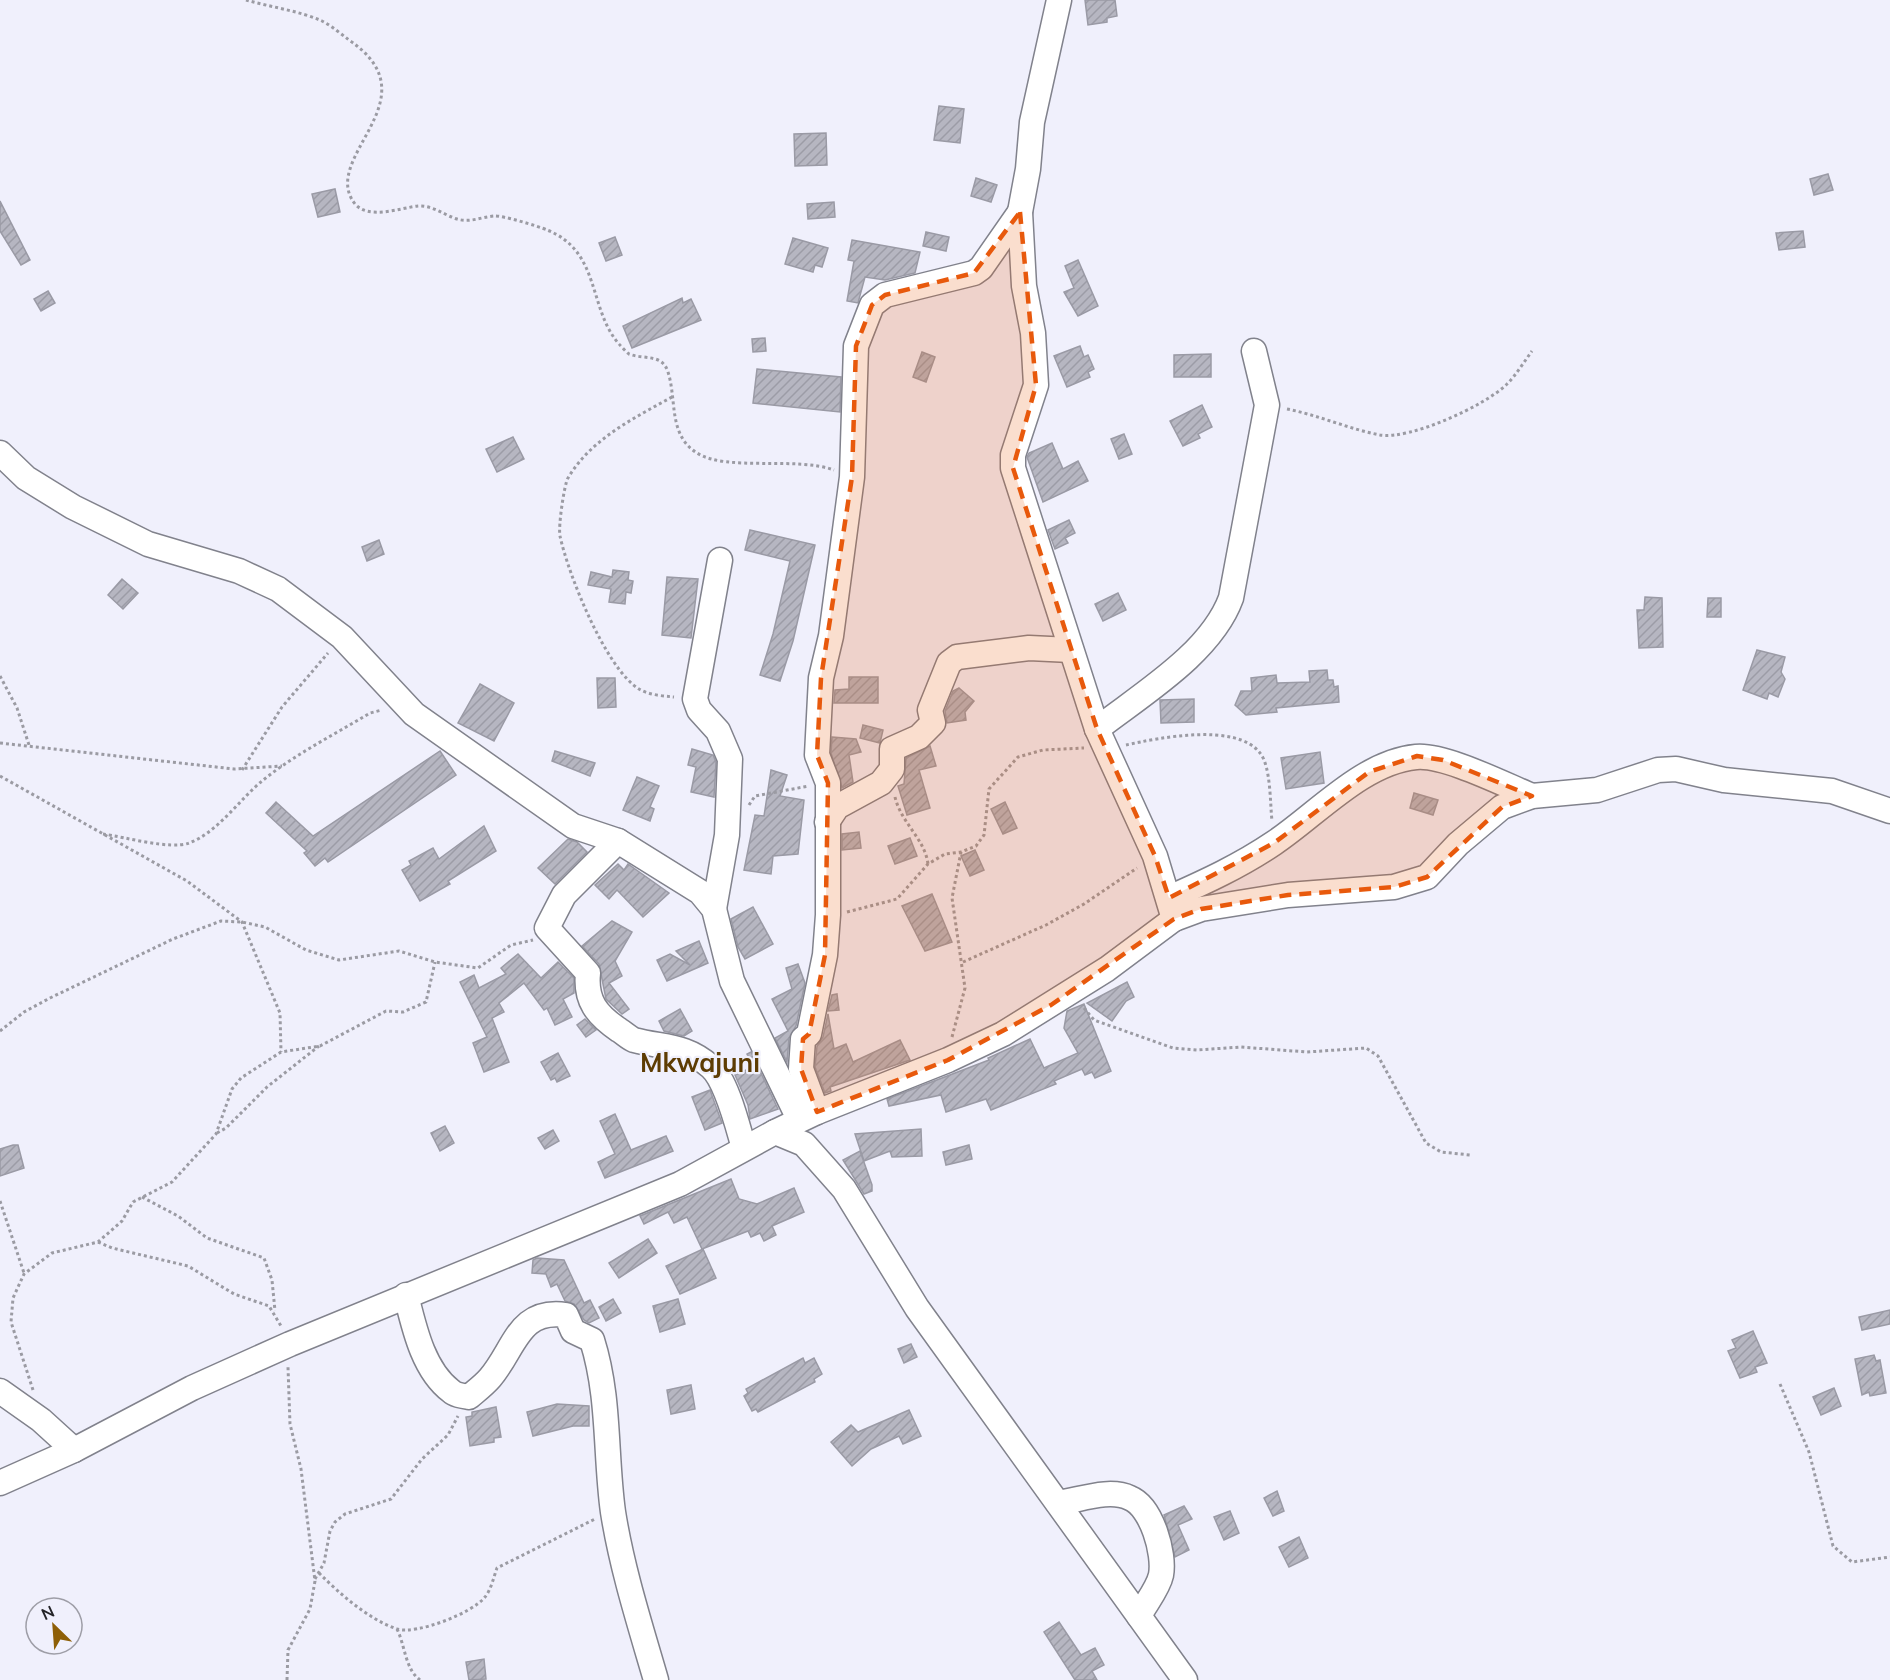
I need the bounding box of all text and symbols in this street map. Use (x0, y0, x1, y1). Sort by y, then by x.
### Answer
district label: Mkwajuni (640, 1046, 760, 1079)
north arrow (24, 1596, 84, 1656)
text: N (38, 1601, 57, 1624)

